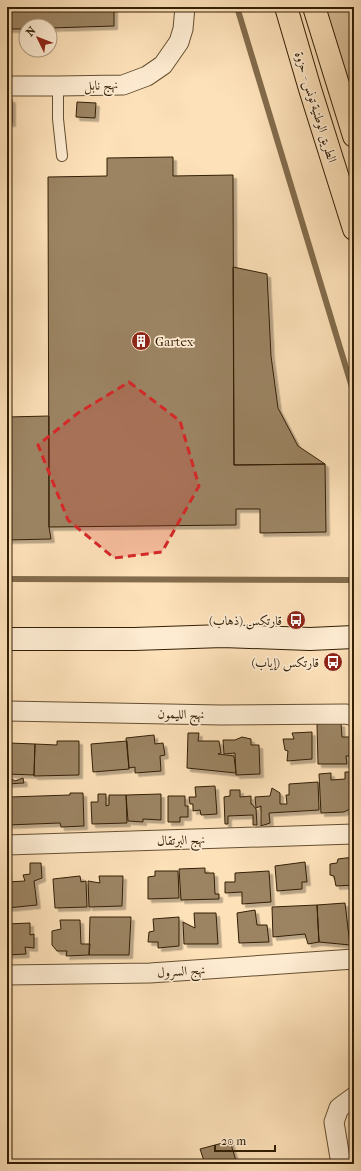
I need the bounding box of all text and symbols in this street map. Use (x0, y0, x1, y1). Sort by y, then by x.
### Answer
north arrow (18, 18, 58, 58)
text: N (23, 24, 39, 39)
street label: الطريق الوطنية تونس - حزوة (290, 50, 340, 165)
street label: نهج نابل (84, 77, 119, 97)
building icon: Gartex (130, 330, 152, 352)
place label: Gartex (155, 334, 194, 349)
bus stop icon: قارتكس (ذهاب) (285, 609, 307, 631)
place label: قارتكس (ذهاب) (209, 613, 282, 630)
bus stop icon: قارتكس (إياب) (322, 651, 344, 673)
place label: قارتكس (إياب) (251, 655, 319, 672)
street label: نهج الليمون (157, 706, 205, 726)
street label: نهج البرتقال (157, 832, 206, 852)
street label: نهج السرول (156, 962, 206, 984)
scale bar (215, 1127, 275, 1153)
text: 20 m (221, 1134, 246, 1148)

